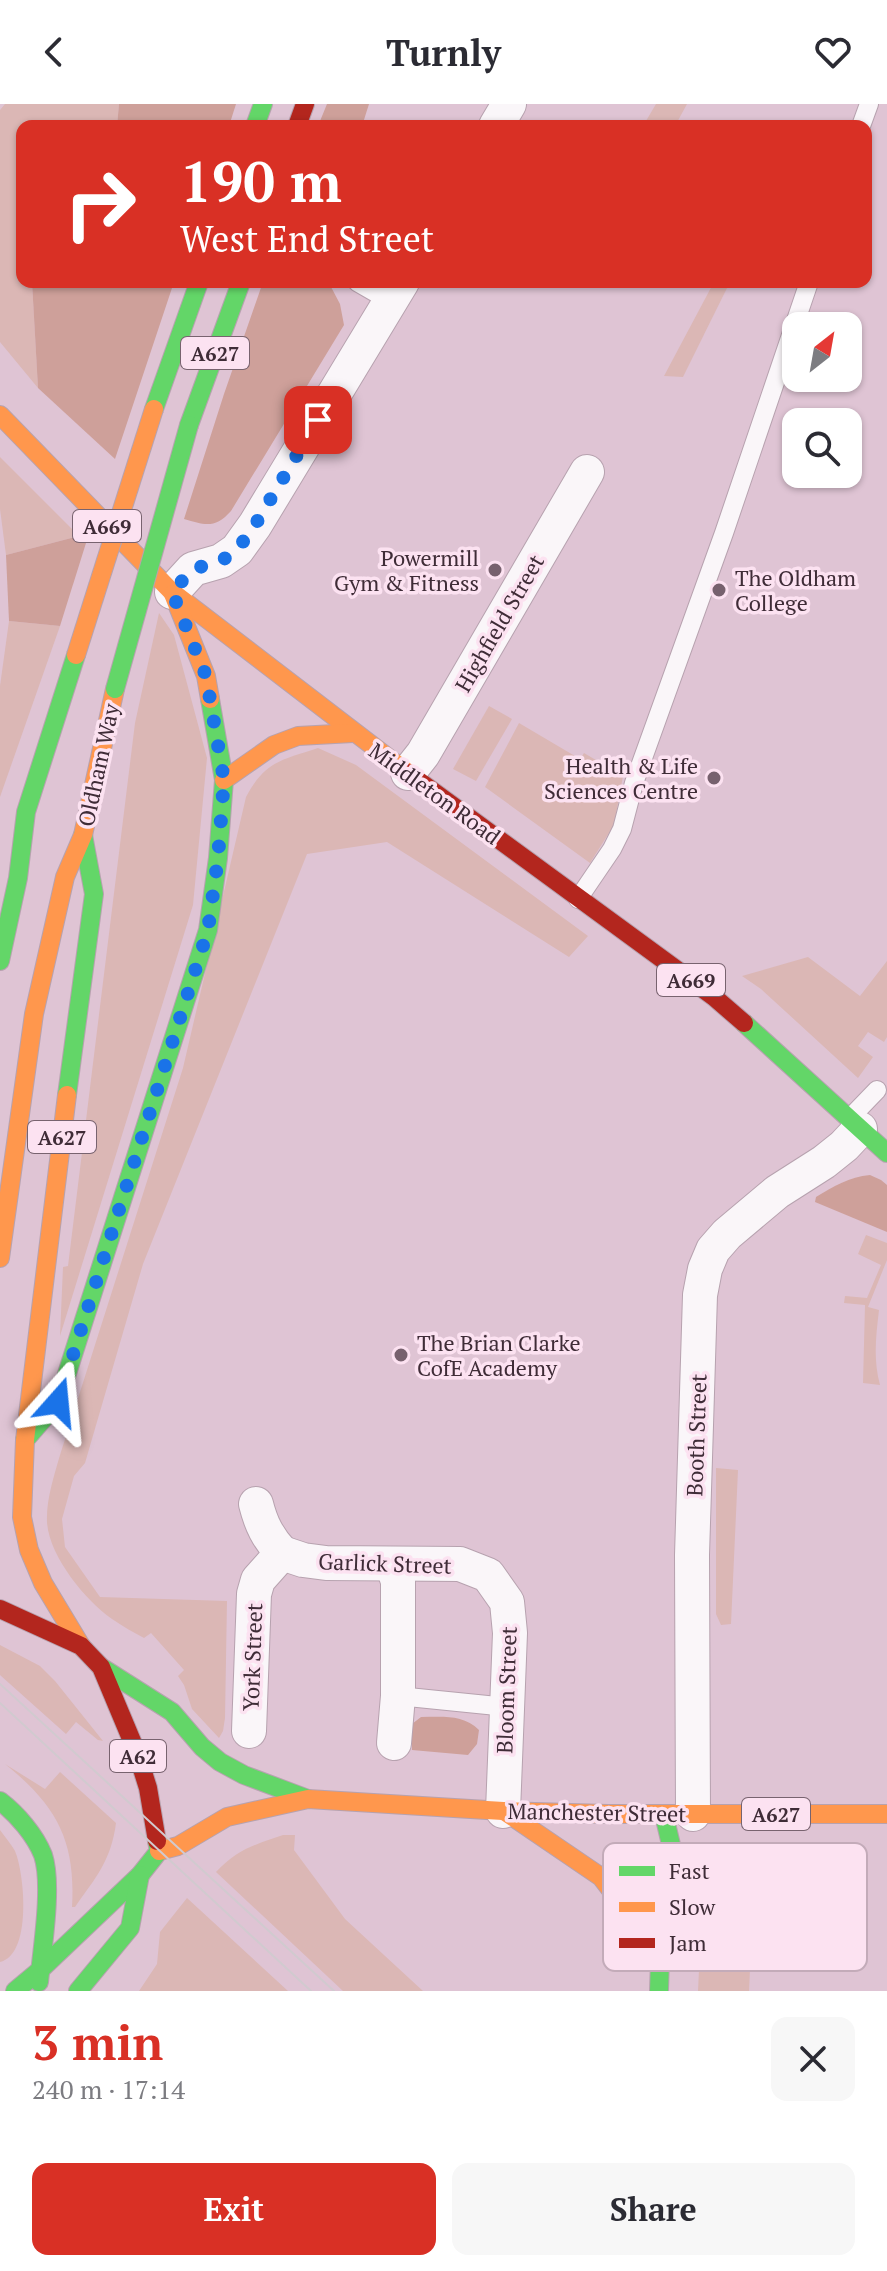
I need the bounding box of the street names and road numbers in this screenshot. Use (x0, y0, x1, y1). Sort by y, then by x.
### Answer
road number: A627 (181, 337, 249, 369)
road number: A669 (73, 510, 141, 542)
street label: Highfield Street (448, 549, 550, 697)
street label: Oldham Way (71, 700, 125, 829)
street label: Middleton Road (364, 736, 506, 850)
road number: A669 (657, 964, 725, 996)
road number: A627 (28, 1121, 96, 1153)
street label: Booth Street (679, 1373, 713, 1497)
street label: Garlick Street (318, 1546, 452, 1580)
street label: York Street (236, 1602, 268, 1712)
street label: Bloom Street (489, 1626, 523, 1754)
road number: A62 (110, 1740, 166, 1772)
street label: Manchester Street (507, 1796, 687, 1828)
road number: A627 (742, 1798, 810, 1830)

